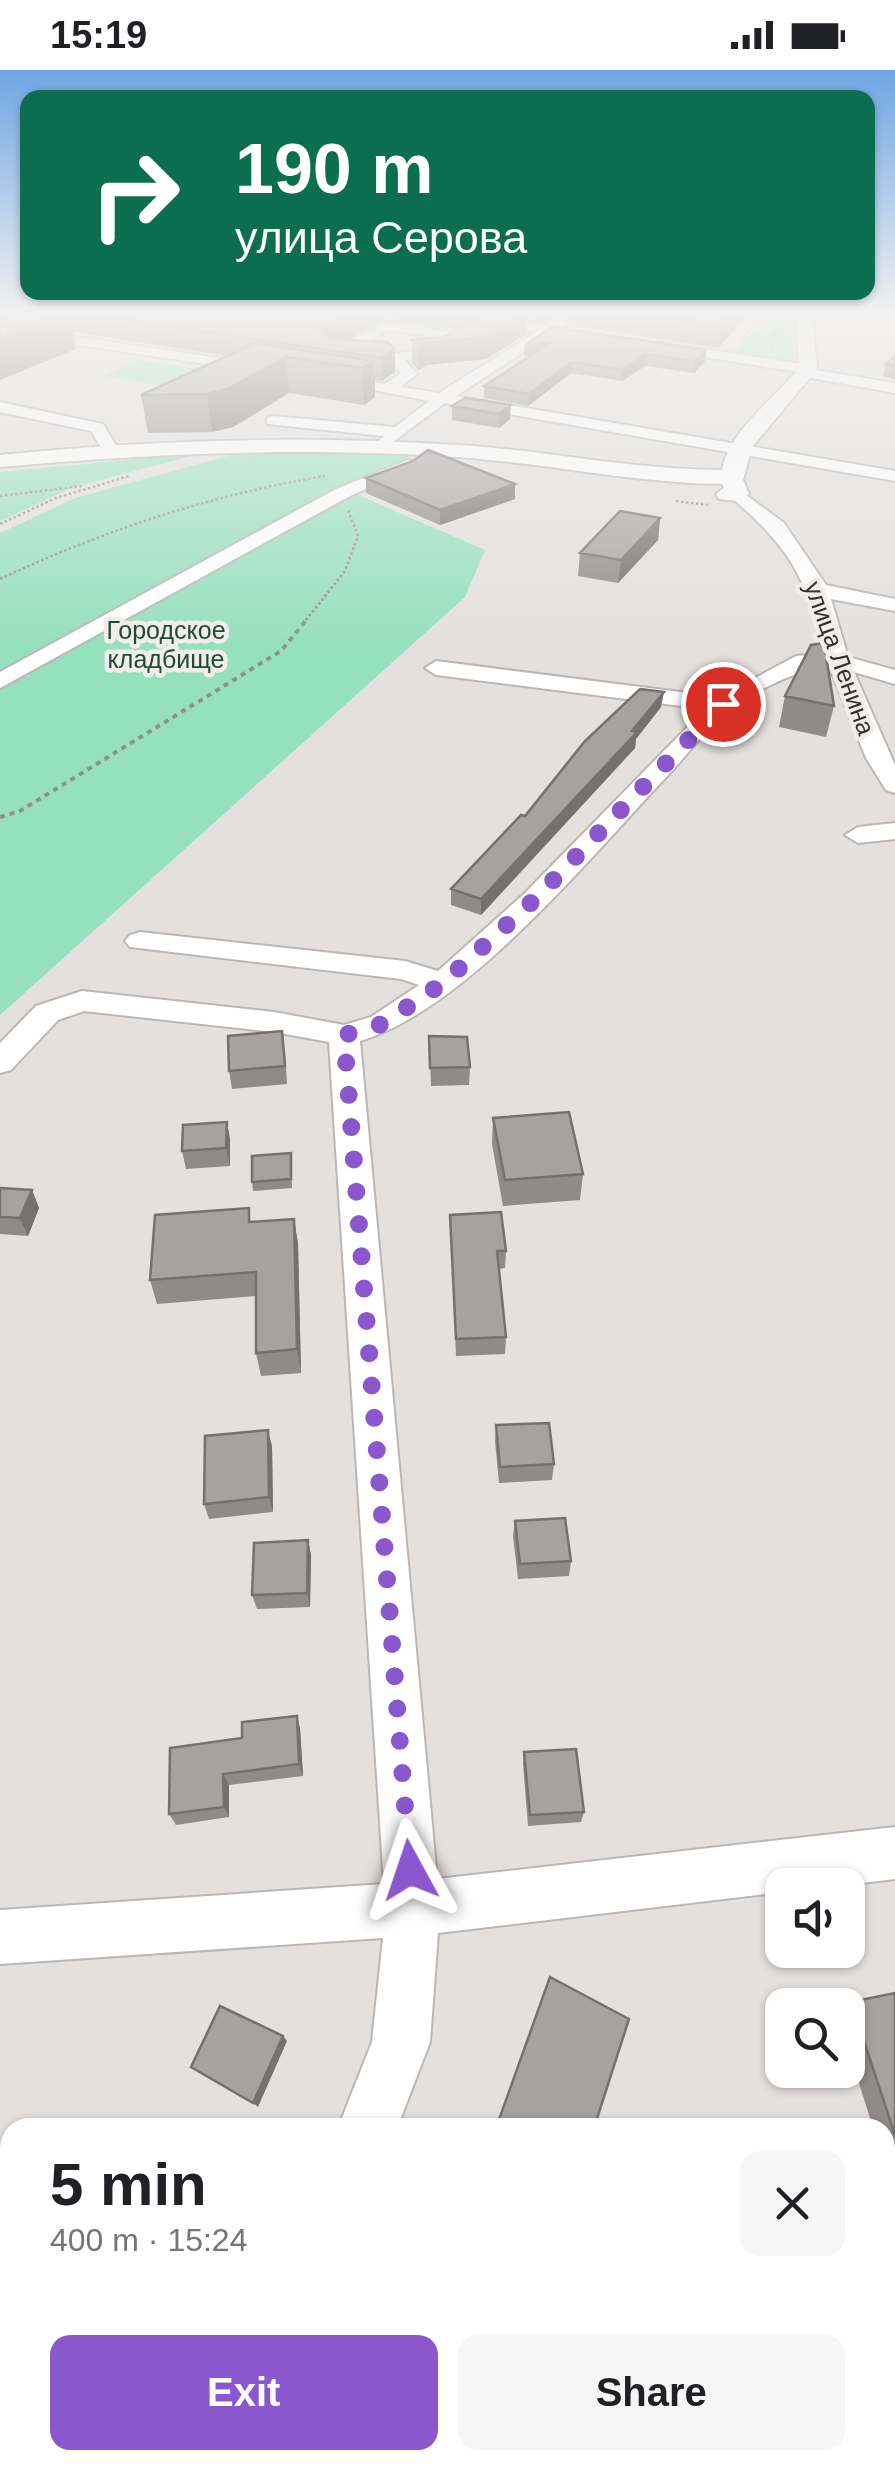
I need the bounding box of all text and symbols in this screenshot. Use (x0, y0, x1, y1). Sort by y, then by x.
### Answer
text: 15:19 (50, 14, 147, 56)
icon: right (70, 130, 200, 260)
text: 190 m (235, 130, 433, 208)
text: улица Серова (235, 212, 527, 263)
street label: улица Ленина (799, 577, 881, 739)
park label: Городское кладбище (106, 616, 226, 673)
pin (681, 662, 766, 747)
icon: arrive (696, 677, 751, 732)
position arrow (358, 1818, 462, 1922)
map controls (765, 1868, 865, 2088)
button: sound (765, 1868, 865, 1968)
button: search (765, 1988, 865, 2088)
text: 5 min (50, 2151, 207, 2218)
button: close (740, 2151, 845, 2256)
text: 400 m · 15:24 (50, 2222, 247, 2258)
button: Exit (50, 2335, 438, 2450)
button: Share (458, 2335, 845, 2450)

